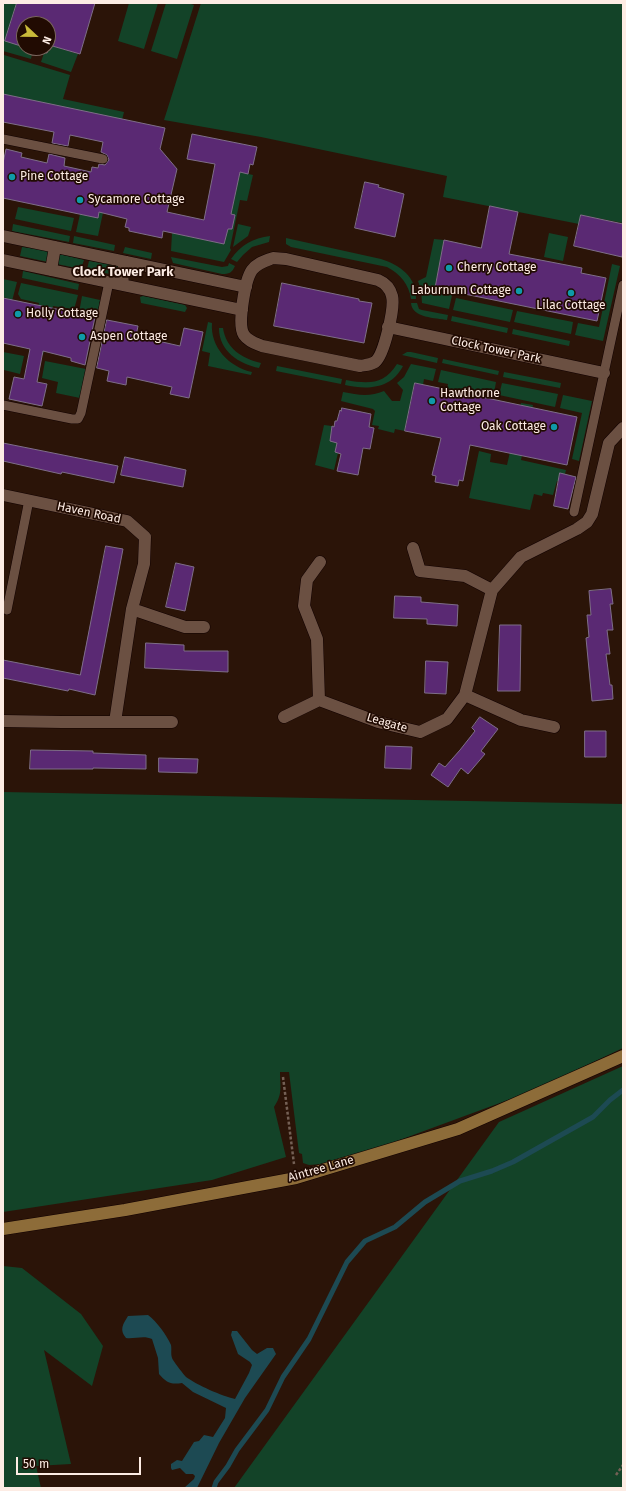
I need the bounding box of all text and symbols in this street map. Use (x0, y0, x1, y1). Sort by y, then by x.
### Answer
north arrow (16, 16, 56, 56)
text: N (39, 34, 54, 46)
place label: Pine Cottage (20, 170, 88, 184)
marker: Pine Cottage (7, 172, 17, 182)
place label: Sycamore Cottage (88, 193, 185, 207)
marker: Sycamore Cottage (75, 195, 85, 205)
place label: Cherry Cottage (457, 261, 537, 275)
marker: Cherry Cottage (444, 263, 454, 273)
district label: Clock Tower Park (73, 264, 173, 280)
place label: Laburnum Cottage (411, 284, 511, 298)
marker: Laburnum Cottage (514, 286, 524, 296)
marker: Lilac Cottage (566, 288, 576, 298)
place label: Lilac Cottage (536, 299, 606, 313)
place label: Holly Cottage (26, 307, 98, 321)
marker: Holly Cottage (13, 309, 23, 319)
place label: Aspen Cottage (90, 330, 167, 344)
marker: Aspen Cottage (77, 332, 87, 342)
street label: Clock Tower Park (450, 333, 542, 367)
place label: Hawthorne Cottage (440, 387, 500, 415)
marker: Hawthorne Cottage (427, 396, 437, 406)
place label: Oak Cottage (481, 420, 546, 434)
marker: Oak Cottage (549, 422, 559, 432)
street label: Haven Road (56, 499, 122, 527)
street label: Leagate (365, 710, 409, 736)
street label: Aintree Lane (286, 1153, 356, 1185)
scale bar (18, 1449, 143, 1475)
text: 50 m (23, 1457, 49, 1471)

